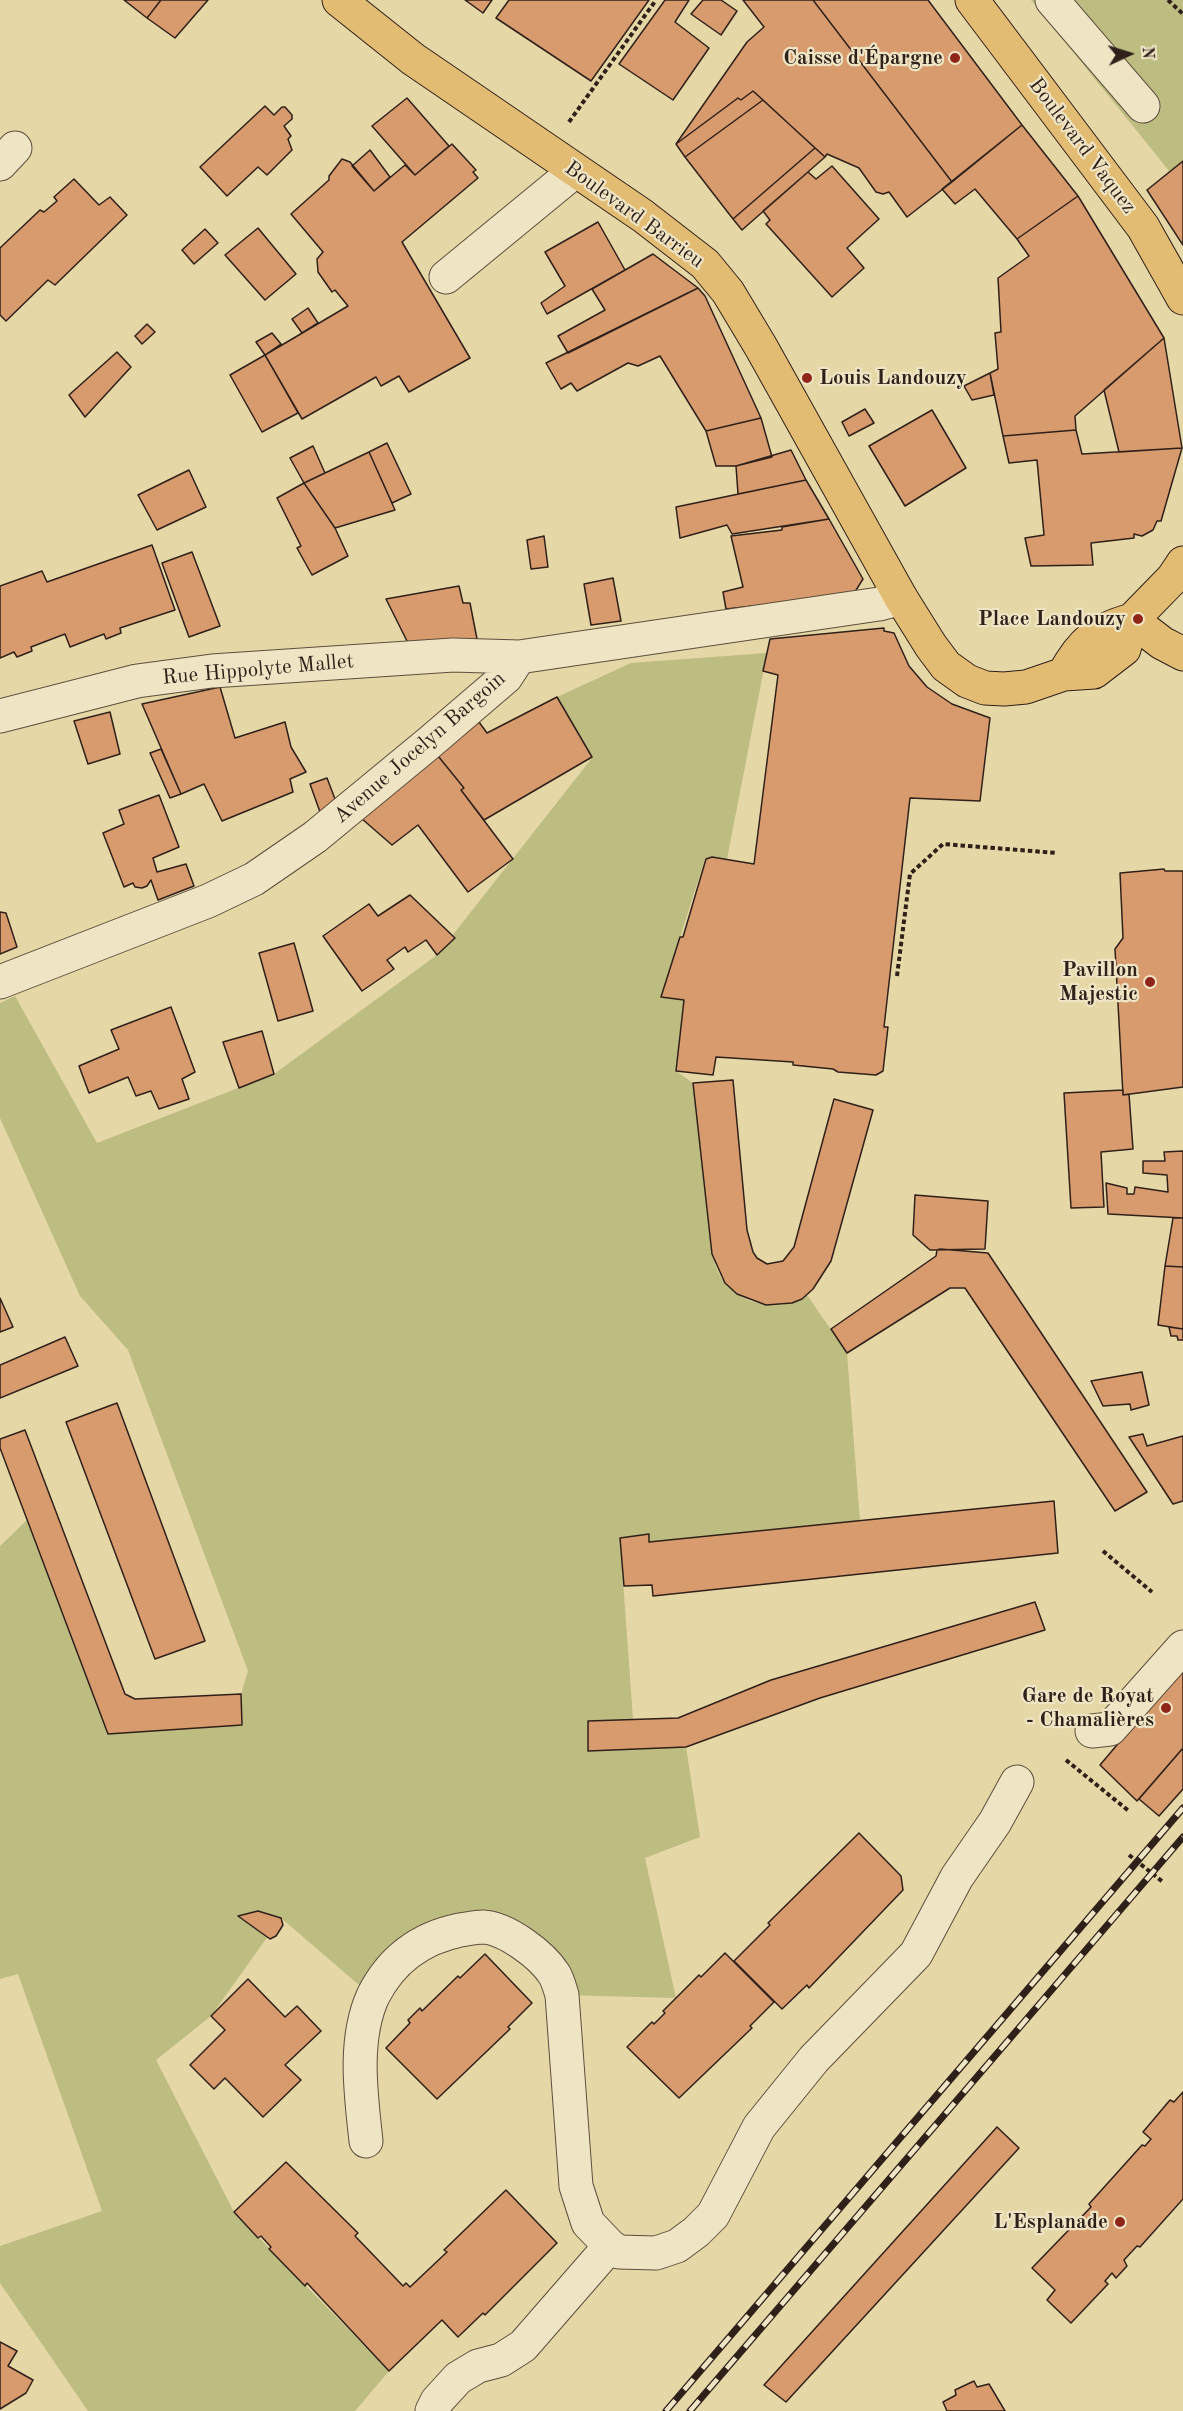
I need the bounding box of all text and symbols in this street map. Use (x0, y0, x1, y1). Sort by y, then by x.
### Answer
north arrow (1099, 24, 1159, 84)
place label: Caisse d'Épargne (783, 45, 943, 71)
text: N (1139, 46, 1155, 59)
marker: Caisse d'Épargne (948, 51, 962, 65)
street label: Boulevard Vaquez (1023, 73, 1141, 219)
street label: Boulevard Barrieu (559, 156, 709, 274)
place label: Louis Landouzy (819, 365, 967, 391)
marker: Louis Landouzy (800, 371, 814, 385)
place label: Place Landouzy (978, 606, 1126, 632)
marker: Place Landouzy (1131, 612, 1145, 626)
street label: Rue Hippolyte Mallet (161, 649, 355, 691)
street label: Avenue Jocelyn Bargoin (329, 667, 511, 829)
place label: Pavillon Majestic (1059, 957, 1138, 1007)
marker: Pavillon Majestic (1143, 975, 1157, 989)
place label: Gare de Royat - Chamalières (1022, 1683, 1154, 1733)
marker: Gare de Royat - Chamalières (1159, 1701, 1173, 1715)
place label: L'Esplanade (993, 2209, 1108, 2235)
marker: L'Esplanade (1113, 2215, 1127, 2229)

